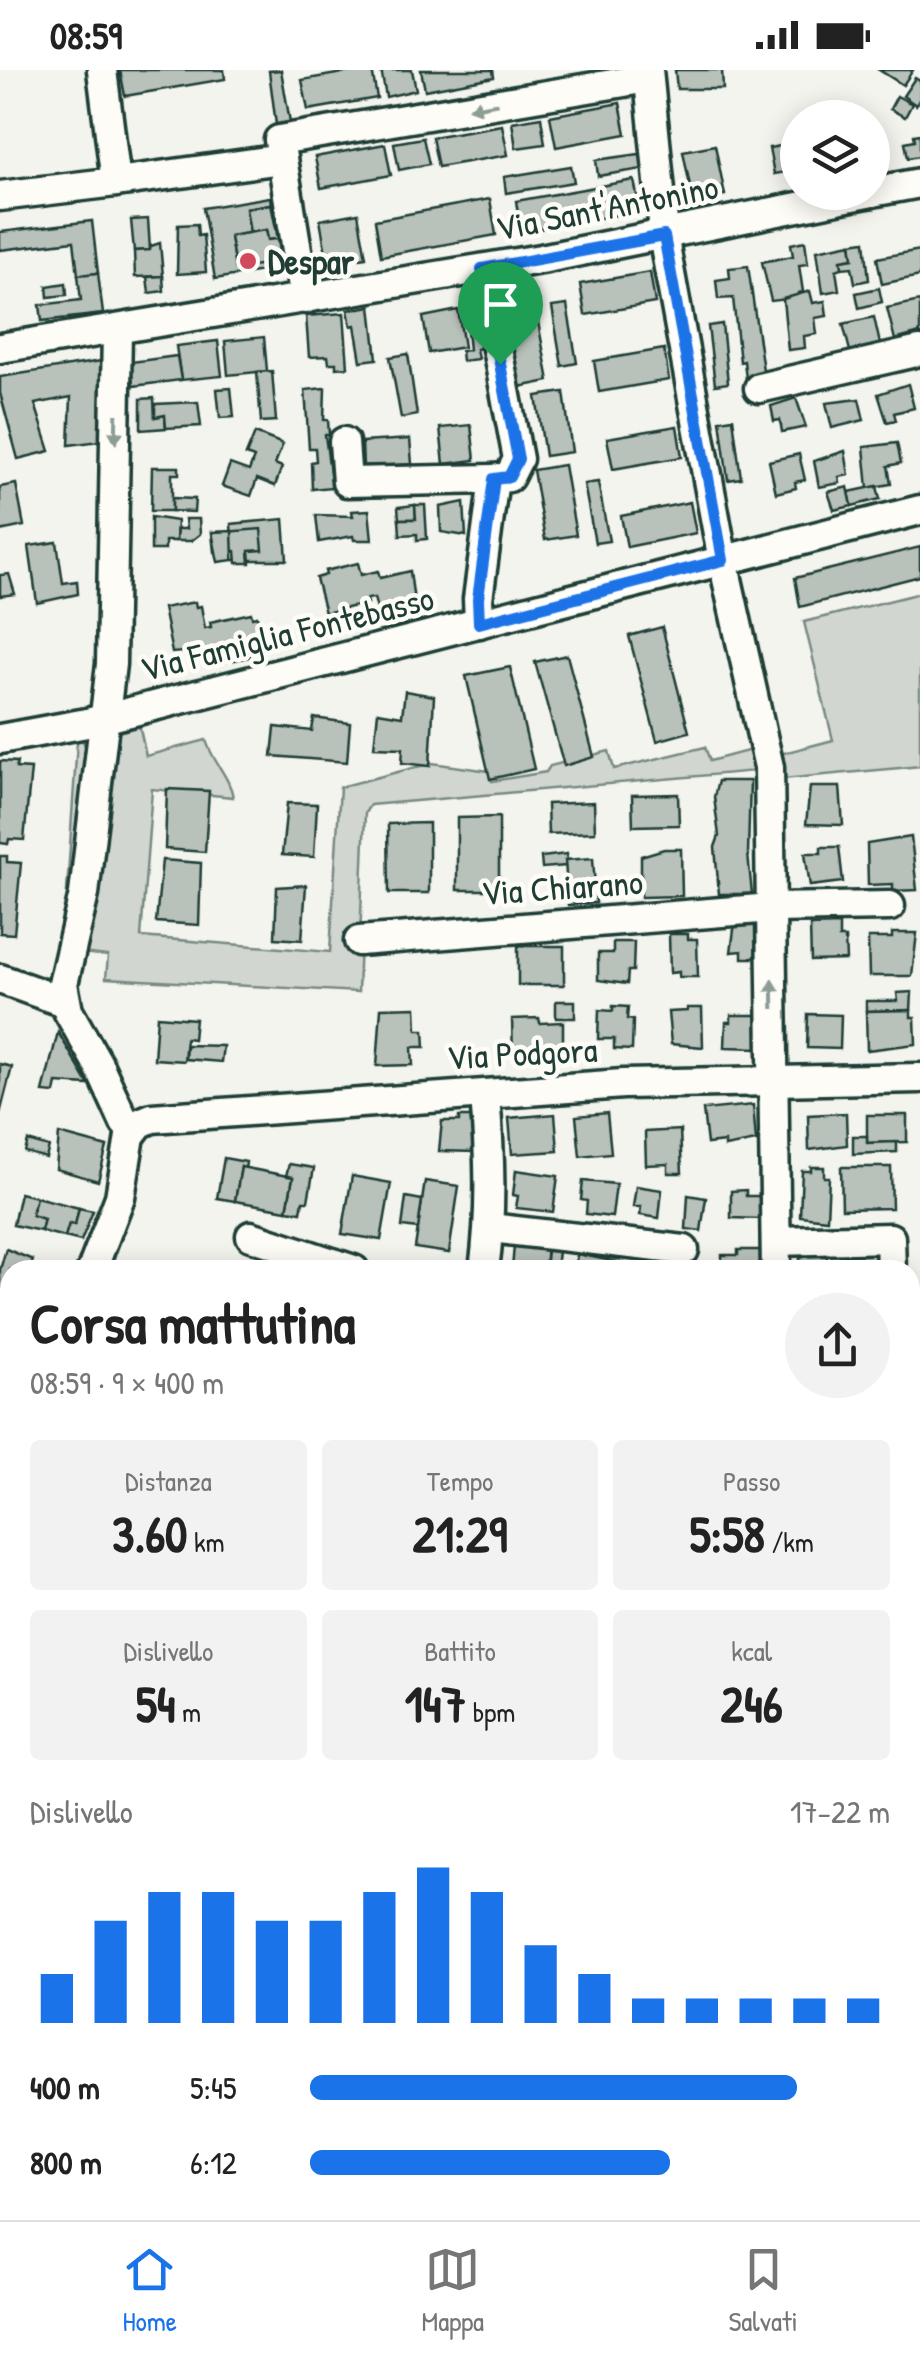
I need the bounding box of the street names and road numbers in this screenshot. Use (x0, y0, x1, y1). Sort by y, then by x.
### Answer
street label: Via Sant'Antonino (492, 162, 722, 252)
street label: Via Famiglia Fontebasso (136, 574, 438, 692)
street label: Via Chiarano (480, 858, 644, 916)
street label: Via Podgora (445, 1026, 599, 1080)

